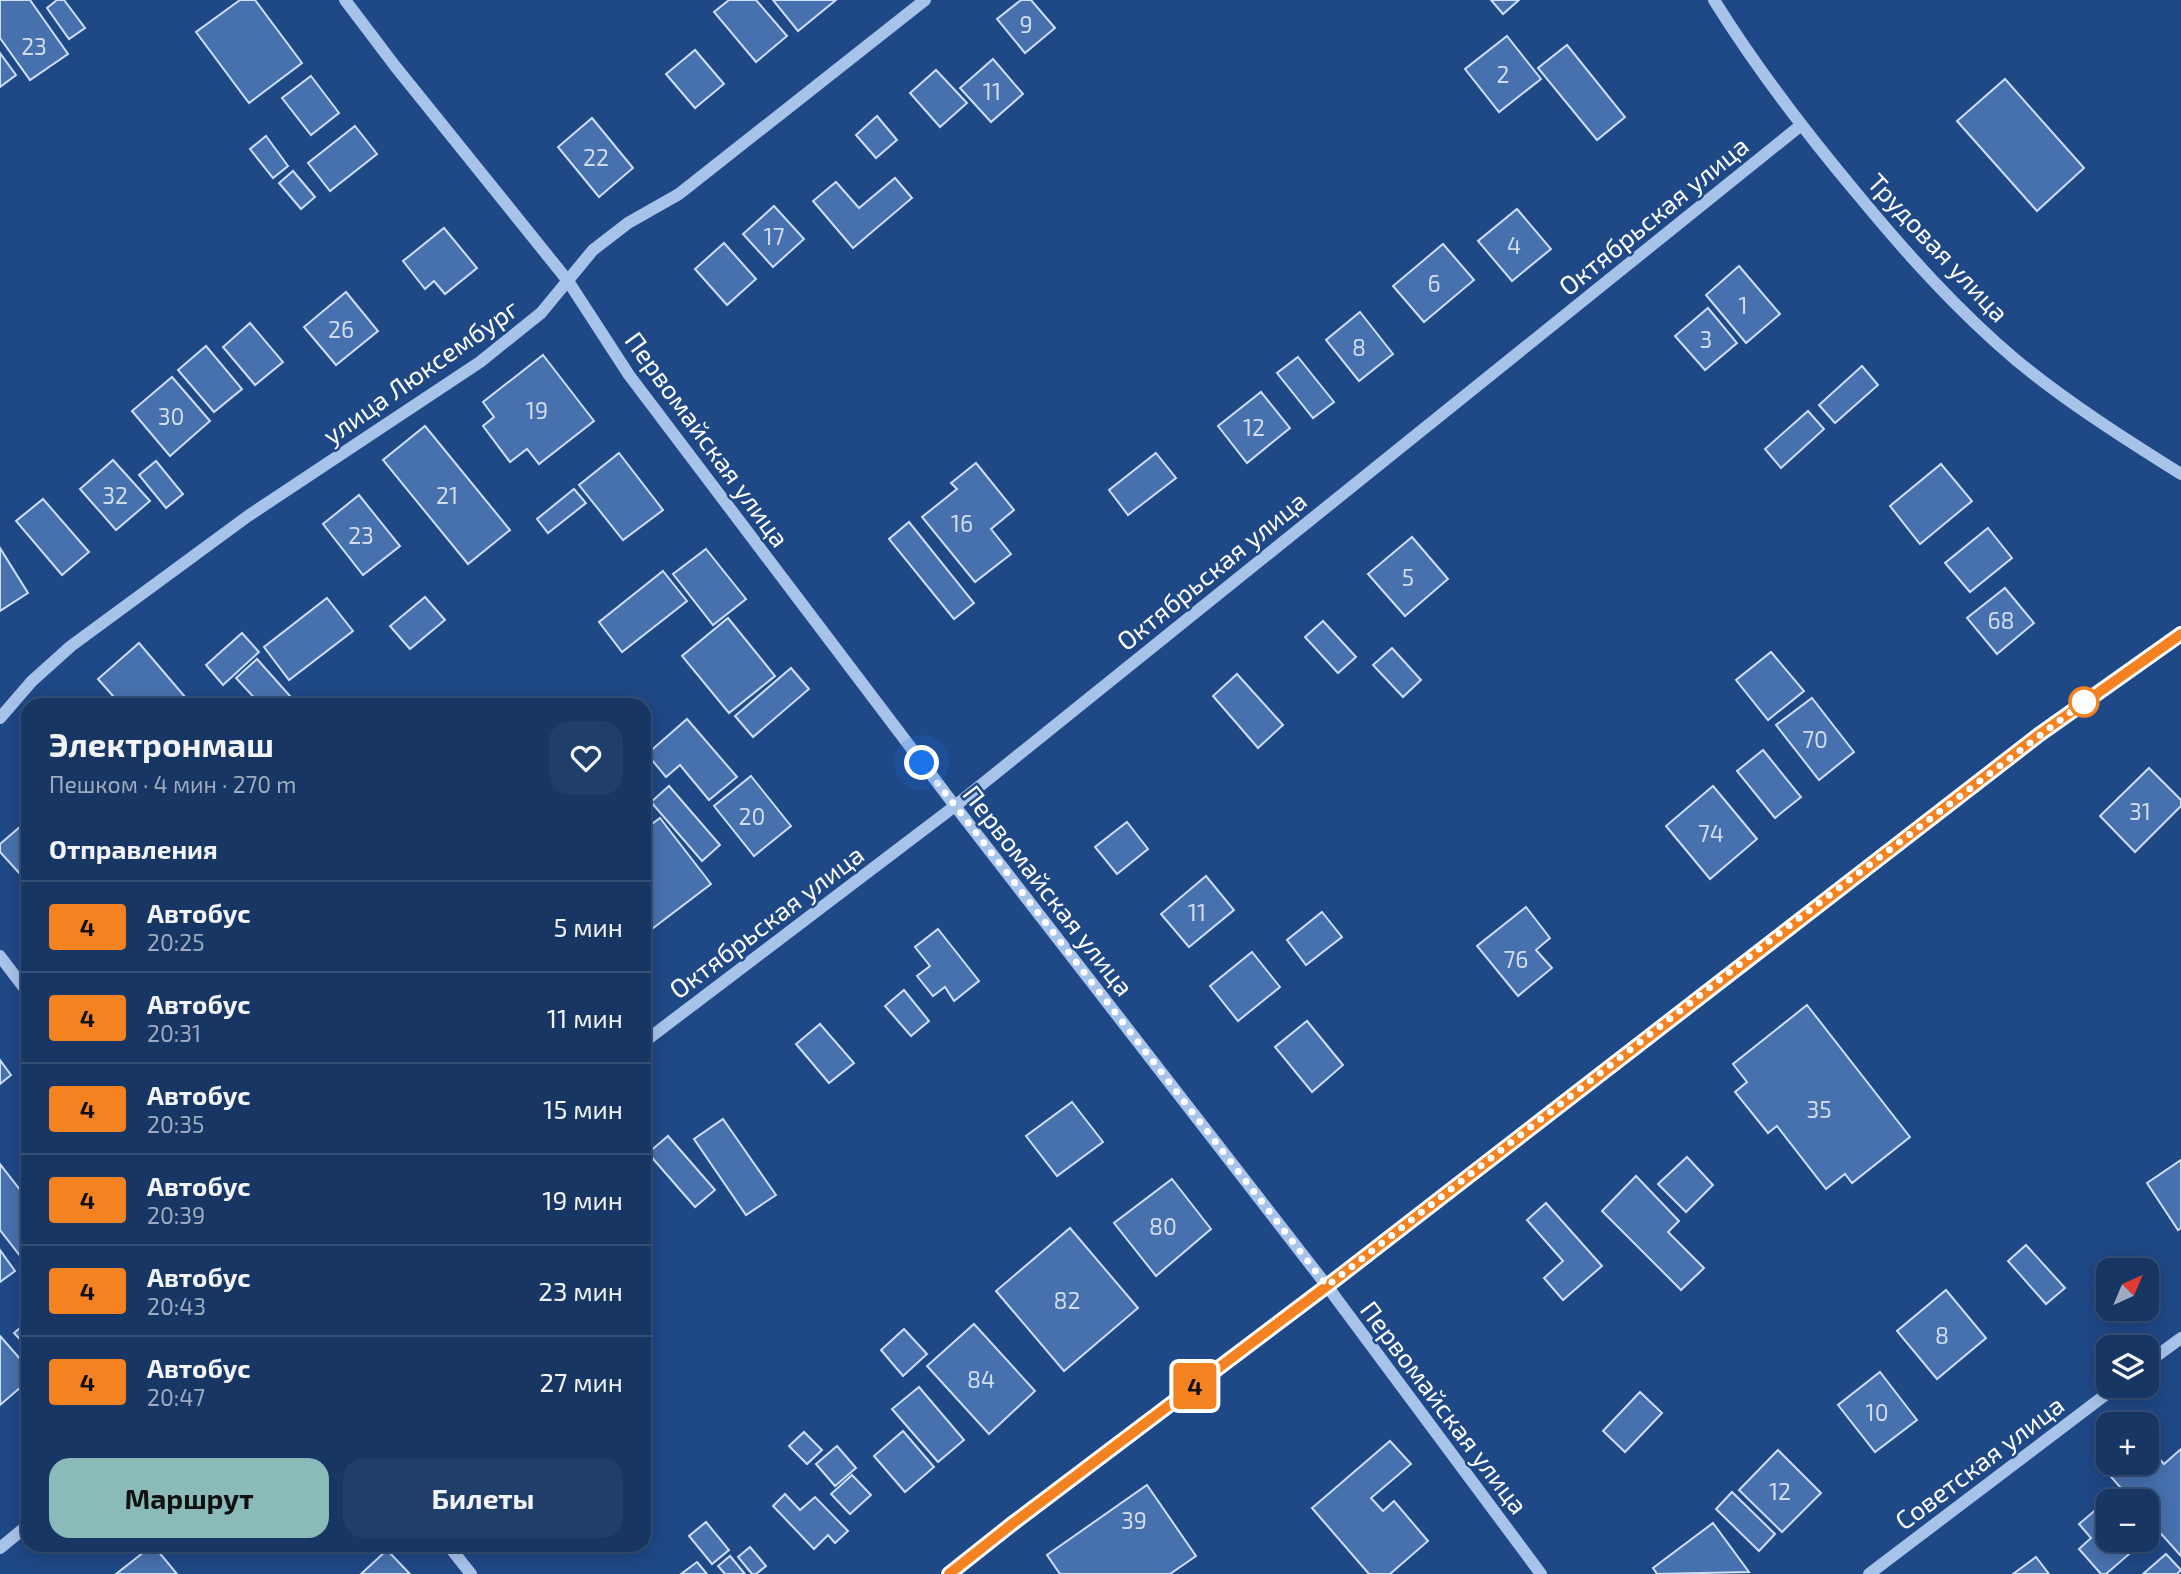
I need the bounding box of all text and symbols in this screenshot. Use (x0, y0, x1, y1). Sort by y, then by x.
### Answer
house number: 9 (1019, 10, 1033, 38)
house number: 23 (21, 32, 47, 60)
house number: 2 (1497, 60, 1509, 88)
house number: 11 (983, 77, 1001, 105)
street label: Октябрьская улица (1552, 129, 1755, 302)
house number: 22 (583, 143, 609, 171)
street label: Трудовая улица (1861, 166, 2016, 328)
house number: 17 (764, 222, 785, 250)
house number: 4 (1507, 231, 1521, 259)
house number: 6 (1427, 269, 1441, 297)
house number: 1 (1738, 291, 1748, 319)
street label: улица Люксембург (316, 292, 524, 451)
house number: 26 (328, 315, 354, 343)
street label: Первомайская улица (619, 325, 797, 553)
house number: 3 (1700, 325, 1712, 353)
house number: 8 (1352, 333, 1366, 361)
house number: 19 (526, 396, 548, 424)
house number: 30 (158, 402, 184, 430)
house number: 12 (1243, 413, 1265, 441)
house number: 32 (102, 481, 128, 509)
house number: 21 (436, 481, 458, 509)
street label: Октябрьская улица (1110, 484, 1313, 657)
house number: 16 (951, 509, 973, 537)
house number: 23 (348, 521, 374, 549)
house number: 5 (1402, 563, 1414, 591)
house number: 68 (1987, 606, 2015, 634)
unlabelled marker (2069, 687, 2099, 717)
button: heart (549, 721, 623, 795)
text: Электронмаш (49, 724, 274, 764)
house number: 70 (1802, 725, 1828, 753)
your location (904, 745, 939, 780)
text: Пешком · 4 мин · 270 m (49, 770, 297, 798)
street label: Первомайская улица (956, 779, 1141, 1002)
house number: 31 (2129, 797, 2151, 825)
house number: 20 (739, 802, 765, 830)
house number: 74 (1698, 819, 1724, 847)
text: Отправления (49, 833, 218, 864)
street label: Октябрьская улица (663, 838, 870, 1005)
text: Автобус (147, 897, 250, 928)
house number: 11 (1188, 898, 1206, 926)
text: 5 мин (553, 911, 623, 942)
text: 4 (80, 912, 95, 941)
text: 20:25 (147, 928, 204, 956)
house number: 76 (1504, 945, 1528, 973)
text: Автобус (147, 988, 250, 1019)
text: 11 мин (547, 1002, 623, 1033)
text: 4 (80, 1003, 95, 1032)
text: 20:31 (147, 1019, 201, 1047)
text: Автобус (147, 1079, 250, 1110)
text: 15 мин (543, 1093, 623, 1124)
text: 4 (80, 1094, 95, 1123)
house number: 35 (1806, 1095, 1832, 1123)
text: 20:35 (147, 1110, 204, 1138)
text: Автобус (147, 1170, 250, 1201)
text: 19 мин (542, 1184, 623, 1215)
text: 4 (80, 1185, 95, 1214)
text: 20:39 (147, 1201, 205, 1229)
house number: 80 (1149, 1212, 1177, 1240)
north arrow (2096, 1258, 2160, 1321)
map controls (2096, 1258, 2159, 1552)
text: Автобус (147, 1261, 250, 1292)
text: 23 мин (538, 1275, 623, 1306)
text: 4 (80, 1276, 95, 1305)
house number: 82 (1054, 1286, 1080, 1314)
text: 20:43 (147, 1292, 206, 1320)
street label: Первомайская улица (1354, 1294, 1535, 1520)
house number: 8 (1935, 1321, 1949, 1349)
button: layers (2096, 1335, 2159, 1398)
text: Автобус (147, 1352, 250, 1383)
line badge: 4 (1172, 1363, 1218, 1409)
house number: 84 (967, 1365, 995, 1393)
text: 27 мин (539, 1366, 623, 1397)
text: 4 (80, 1367, 95, 1396)
text: 4 (1187, 1371, 1203, 1400)
text: 20:47 (147, 1383, 205, 1411)
street label: Советская улица (1888, 1388, 2070, 1536)
house number: 10 (1865, 1398, 1889, 1426)
button: + (2096, 1412, 2159, 1475)
button: Маршрут (49, 1458, 329, 1538)
button: Билеты (343, 1458, 623, 1538)
house number: 12 (1769, 1477, 1791, 1505)
button: − (2096, 1489, 2159, 1552)
house number: 39 (1121, 1506, 1147, 1534)

